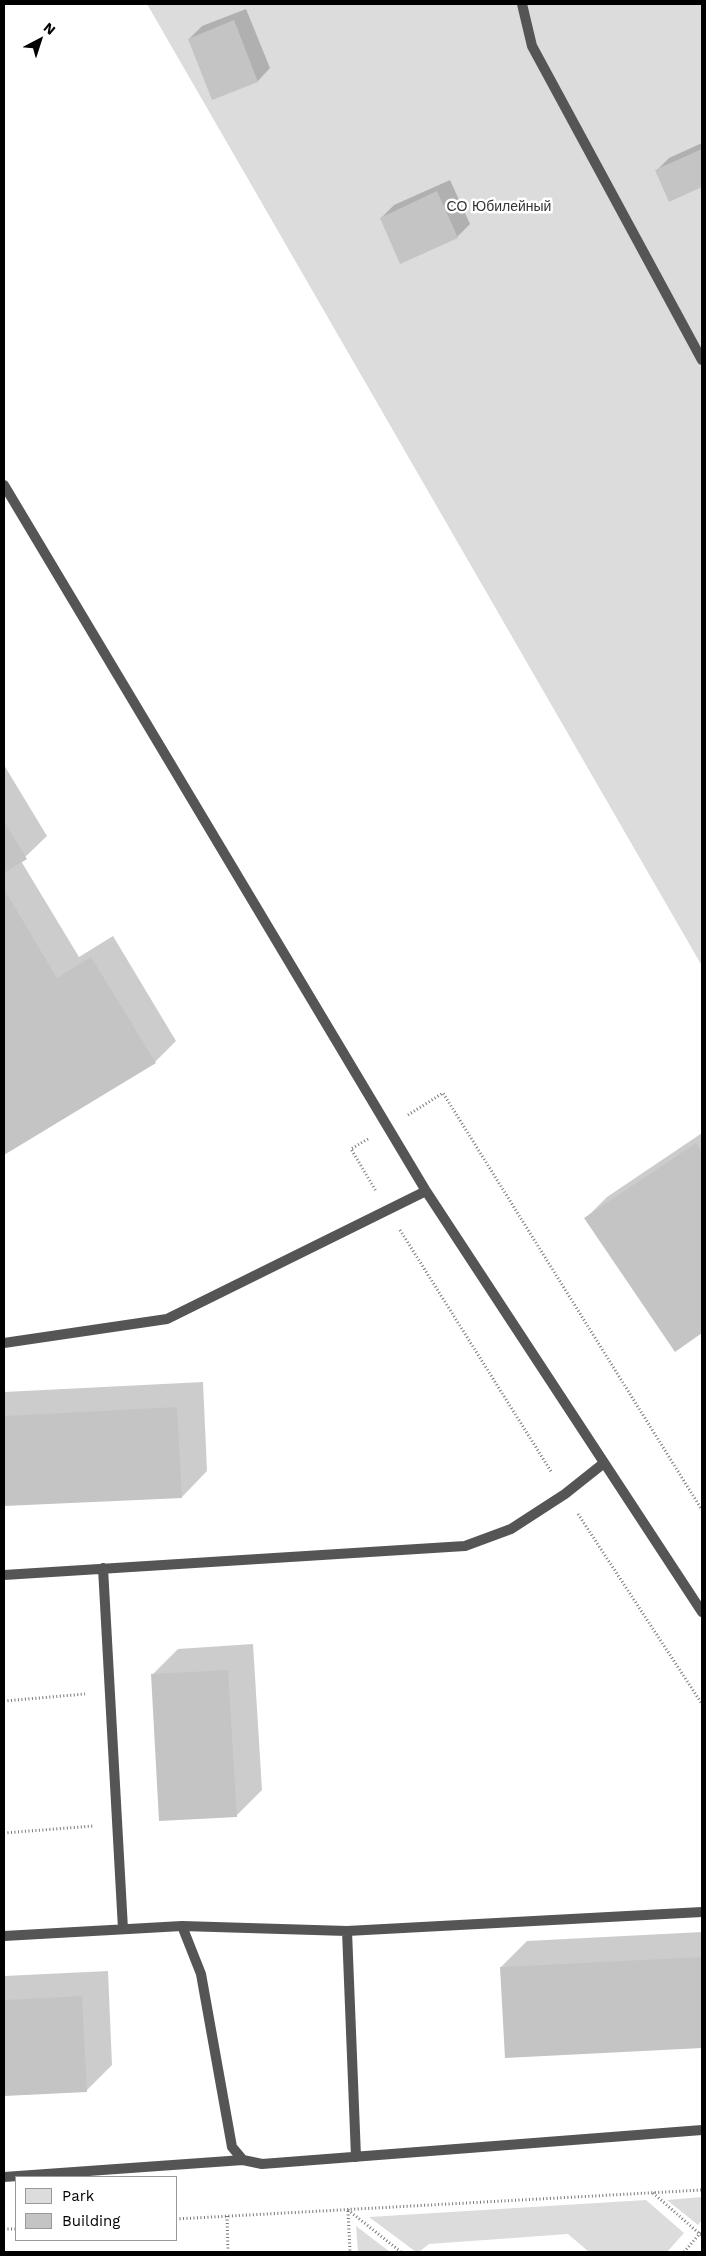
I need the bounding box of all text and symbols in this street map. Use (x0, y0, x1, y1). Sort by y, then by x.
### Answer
north arrow (15, 15, 65, 65)
text: N (41, 19, 59, 38)
park label: СО Юбилейный (447, 199, 551, 215)
legend (15, 2176, 178, 2241)
text: Park (62, 2187, 94, 2205)
text: Building (62, 2212, 120, 2230)

